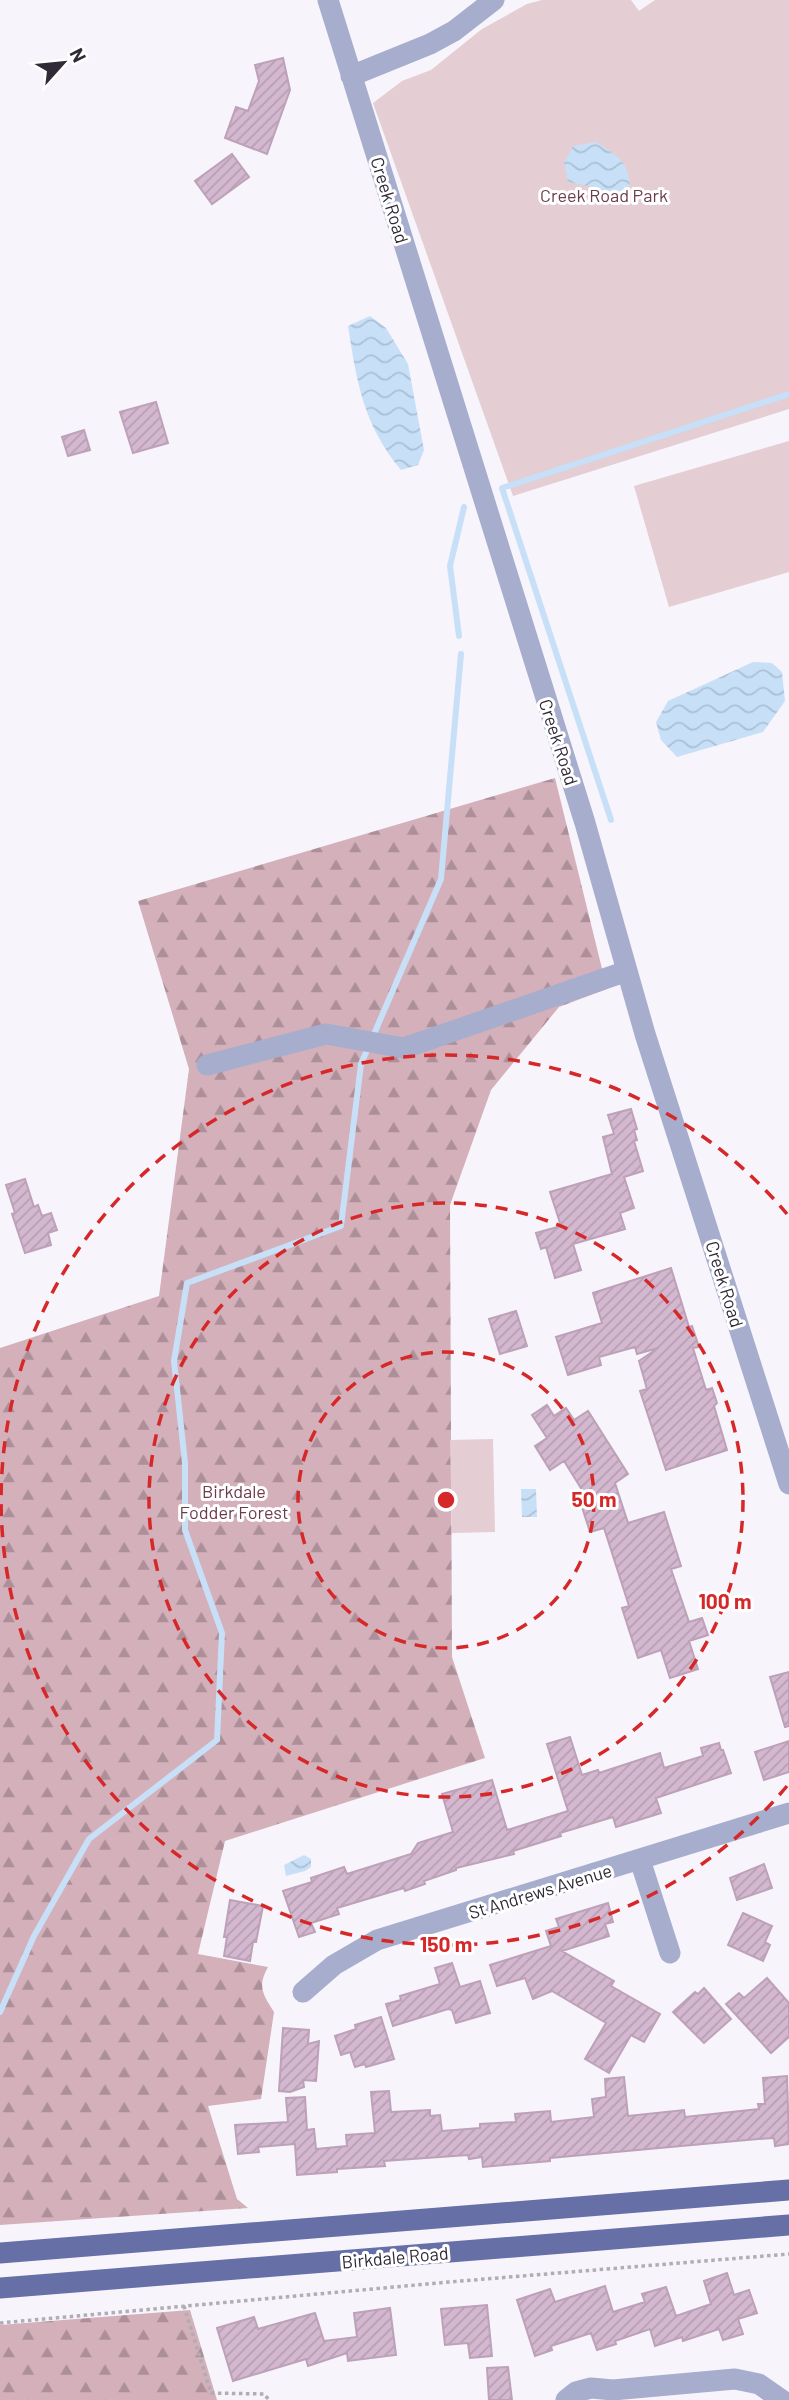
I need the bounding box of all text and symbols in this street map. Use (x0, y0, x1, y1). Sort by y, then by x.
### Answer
north arrow (28, 28, 98, 98)
text: N (65, 44, 92, 66)
street label: Creek Road (366, 154, 414, 246)
park label: Creek Road Park (540, 184, 668, 206)
street label: Creek Road (535, 696, 583, 788)
street label: Creek Road (701, 1238, 749, 1330)
park label: Birkdale Fodder Forest (179, 1480, 289, 1523)
text: 50 m (571, 1486, 617, 1511)
centre of rings (434, 1488, 458, 1512)
text: 100 m (698, 1588, 752, 1613)
street label: St Andrews Avenue (466, 1859, 614, 1923)
text: 150 m (420, 1931, 472, 1956)
street label: Birkdale Road (341, 2241, 449, 2273)

